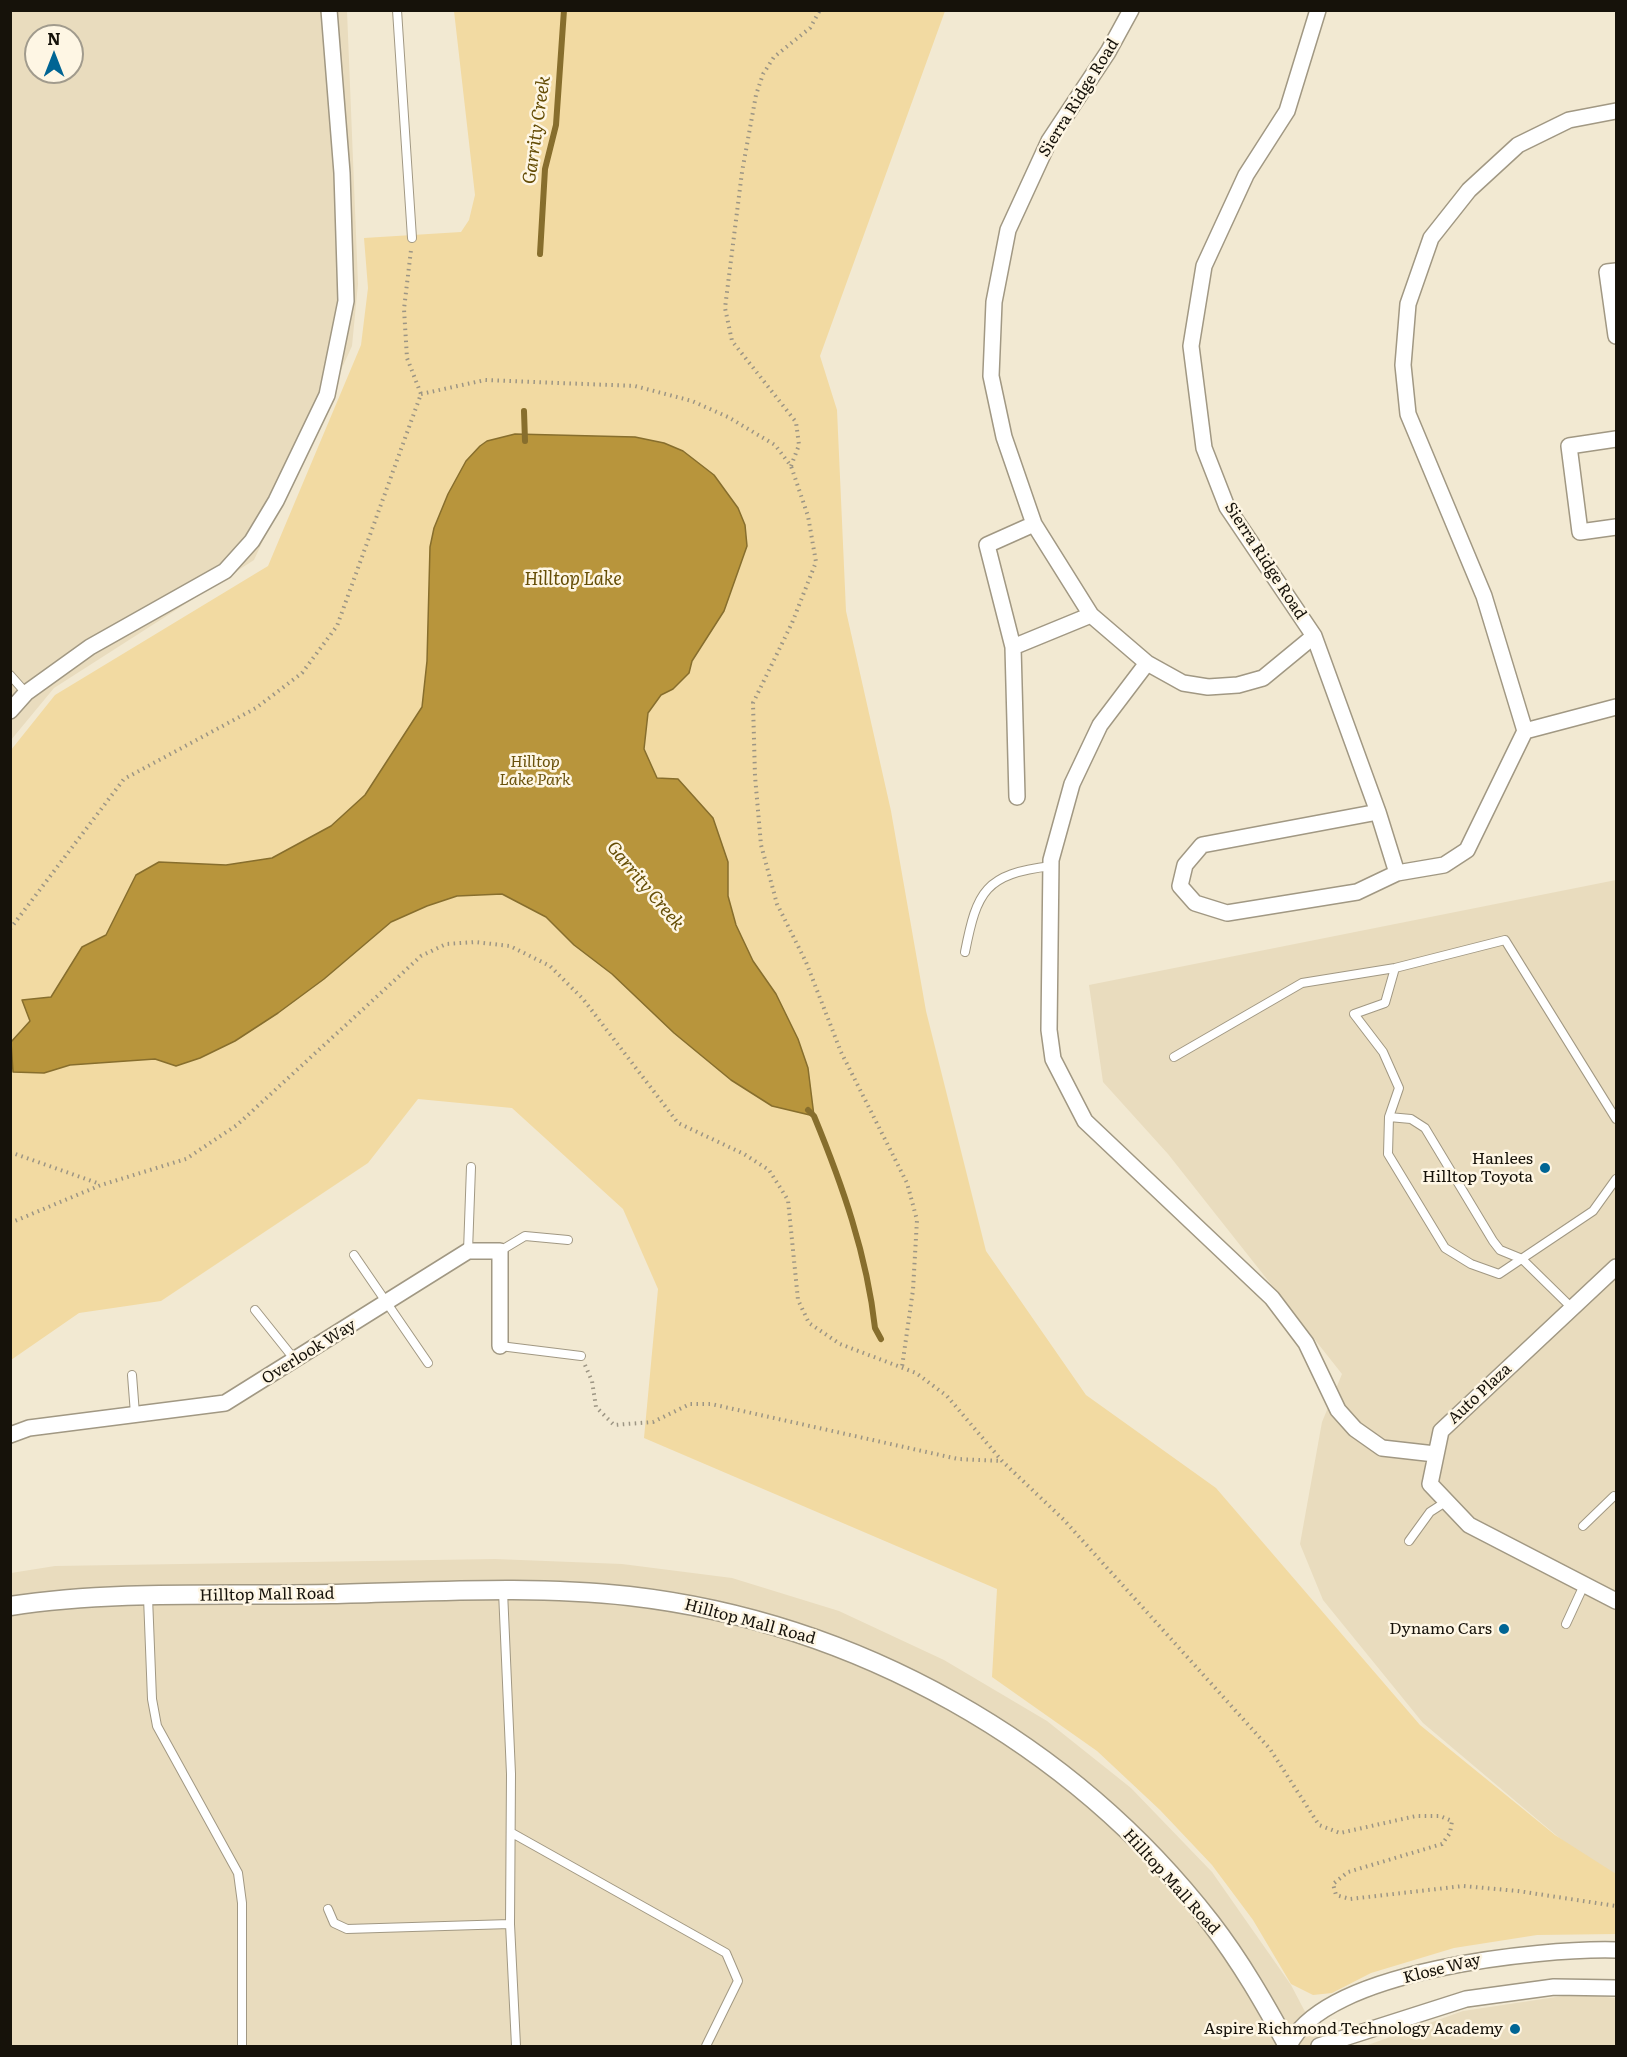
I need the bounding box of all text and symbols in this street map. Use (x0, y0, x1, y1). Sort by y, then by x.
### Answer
north arrow (24, 24, 84, 84)
text: N (47, 26, 61, 50)
street label: Sierra Ridge Road (1035, 35, 1123, 161)
water label: Garrity Creek (519, 74, 555, 186)
street label: Sierra Ridge Road (1220, 499, 1310, 623)
water label: Hilltop Lake (524, 569, 622, 591)
park label: Hilltop Lake Park (499, 752, 571, 790)
water label: Garrity Creek (602, 837, 688, 935)
place label: Hanlees Hilltop Toyota (1422, 1149, 1533, 1187)
marker: Hanlees Hilltop Toyota (1538, 1161, 1552, 1175)
street label: Overlook Way (258, 1315, 360, 1389)
street label: Auto Plaza (1444, 1360, 1516, 1428)
street label: Hilltop Mall Road (199, 1584, 335, 1606)
street label: Hilltop Mall Road (682, 1595, 818, 1649)
place label: Dynamo Cars (1389, 1619, 1492, 1639)
marker: Dynamo Cars (1497, 1622, 1511, 1636)
street label: Hilltop Mall Road (1119, 1825, 1223, 1939)
street label: Klose Way (1401, 1950, 1483, 1988)
place label: Aspire Richmond Technology Academy (1204, 2019, 1503, 2039)
marker: Aspire Richmond Technology Academy (1508, 2022, 1522, 2036)

